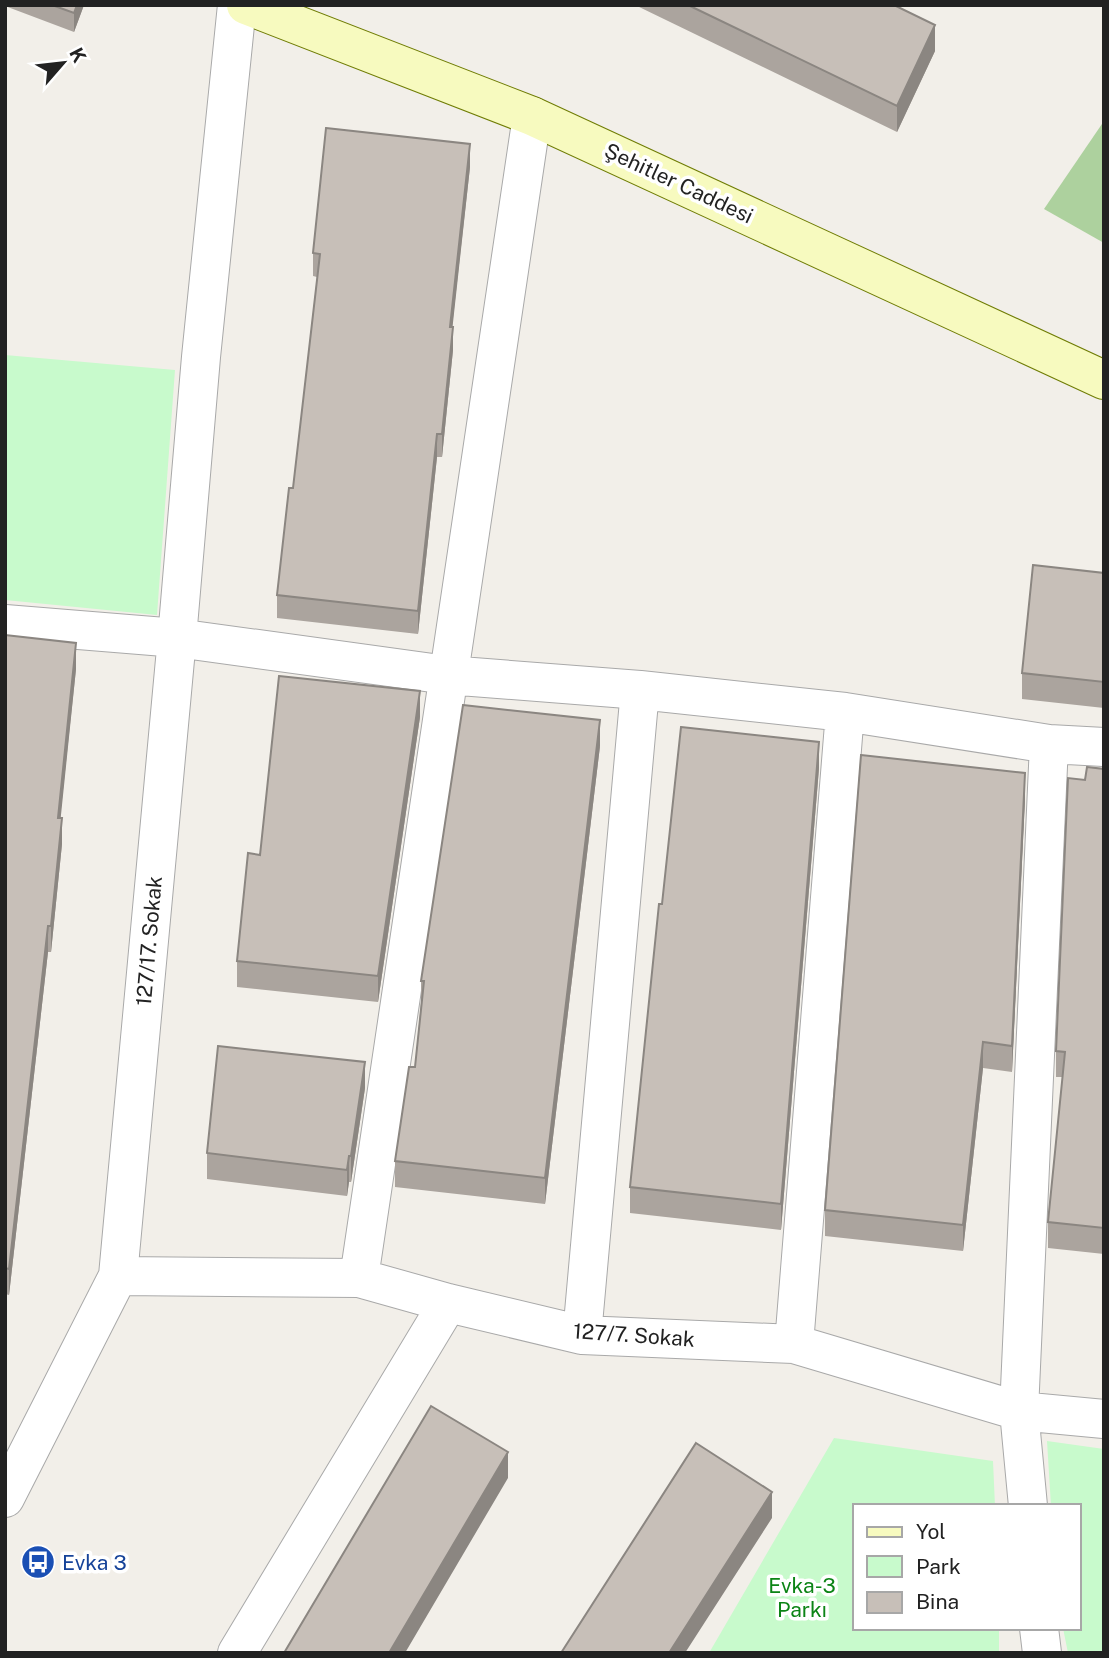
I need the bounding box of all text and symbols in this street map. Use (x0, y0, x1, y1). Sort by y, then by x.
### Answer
north arrow (28, 28, 98, 98)
text: K (65, 44, 91, 67)
street label: Şehitler Caddesi (601, 138, 757, 228)
street label: 127/17. Sokak (131, 875, 167, 1007)
street label: 127/7. Sokak (572, 1318, 696, 1352)
legend (853, 1504, 1081, 1630)
text: Yol (916, 1519, 946, 1544)
bus stop icon: Evka 3 (19, 1543, 57, 1581)
place label: Evka 3 (62, 1550, 127, 1575)
text: Park (916, 1554, 961, 1579)
park label: Evka-3 Parkı (768, 1573, 836, 1622)
text: Bina (916, 1589, 959, 1614)

